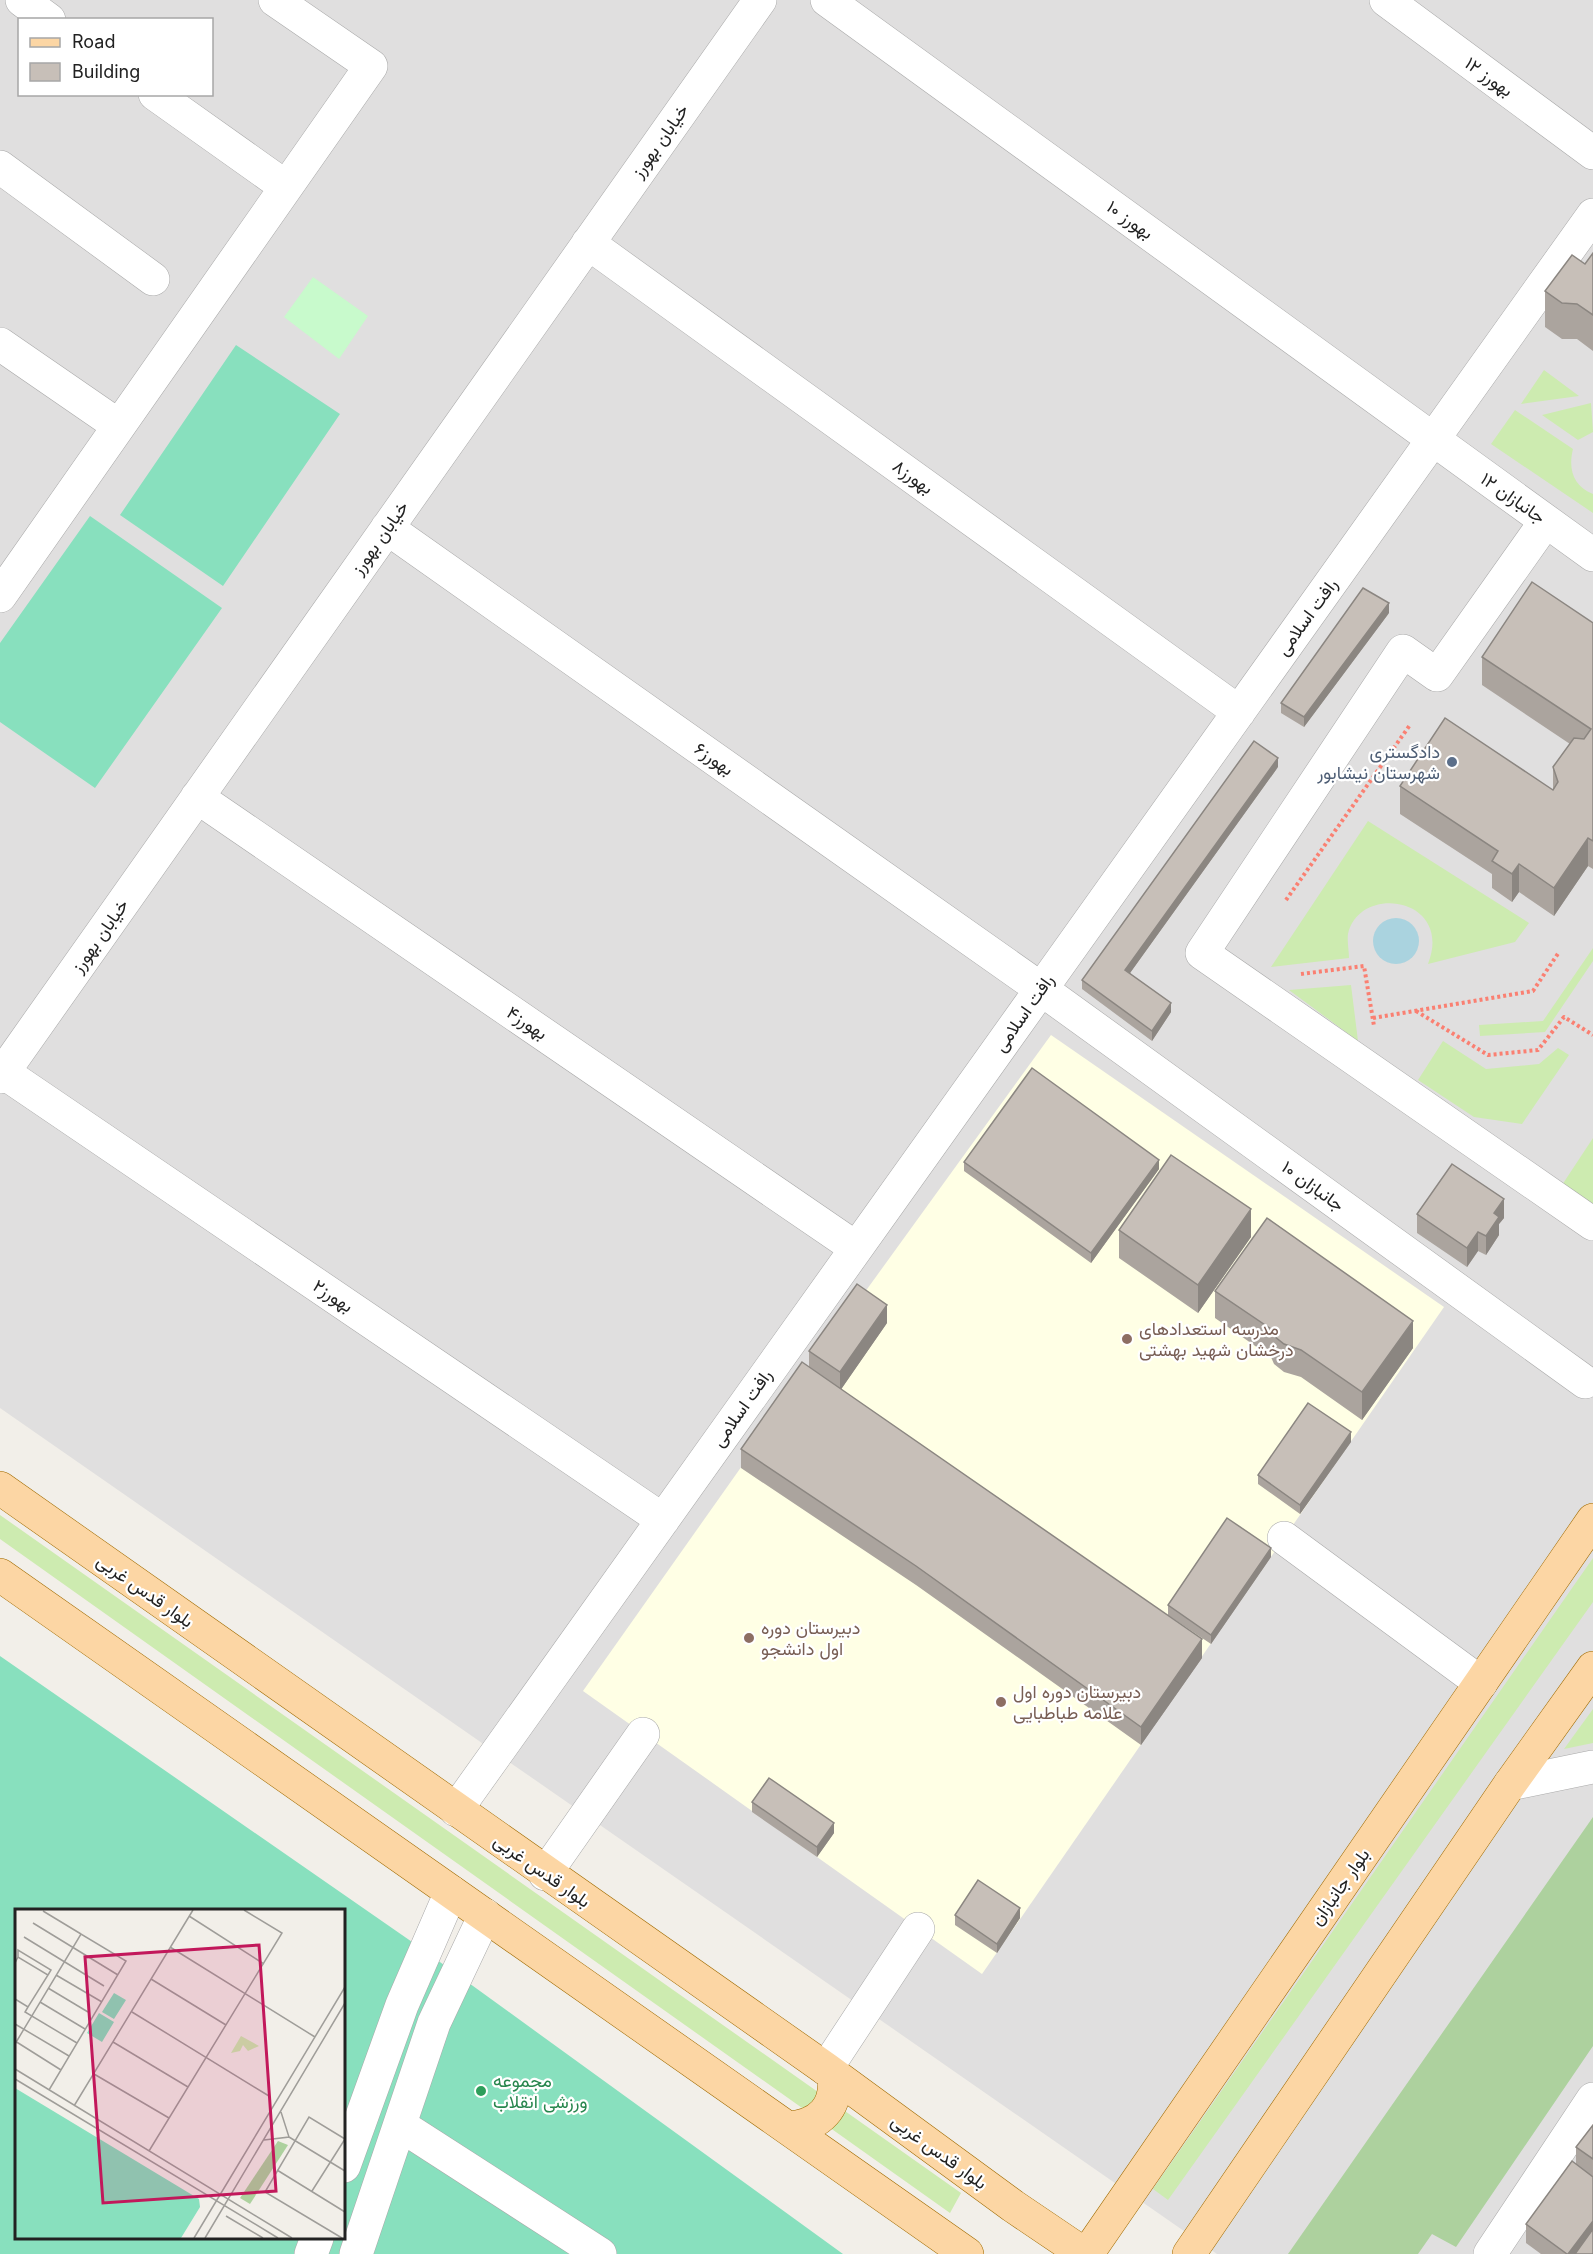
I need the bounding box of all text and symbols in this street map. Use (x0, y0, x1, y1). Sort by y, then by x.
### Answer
legend (18, 18, 213, 96)
text: Road (72, 31, 115, 52)
street label: بهورز ۱۲ (1461, 52, 1517, 102)
text: Building (72, 61, 140, 82)
street label: خیابان بهورز (626, 100, 693, 183)
street label: بهورز ۱۰ (1102, 196, 1158, 244)
street label: بهورز۸ (888, 455, 938, 499)
street label: جانبازان ۱۲ (1476, 468, 1550, 528)
street label: خیابان بهورز (346, 497, 413, 580)
street label: رافت اسلامی (1272, 574, 1342, 660)
street label: بهورز۶ (690, 738, 738, 780)
place label: دادگستری شهرستان نیشابور (1316, 741, 1440, 784)
marker: دادگستری شهرستان نیشابور (1445, 755, 1459, 769)
street label: خیابان بهورز (66, 895, 133, 978)
street label: رافت اسلامی (989, 970, 1059, 1056)
street label: بهورز۴ (502, 1001, 552, 1045)
street label: جانبازان ۱۰ (1277, 1156, 1349, 1216)
street label: بهورز۲ (309, 1275, 357, 1317)
place label: مدرسه استعدادهای درخشان شهید بهشتی (1139, 1318, 1294, 1361)
marker: مدرسه استعدادهای درخشان شهید بهشتی (1120, 1332, 1134, 1346)
street label: رافت اسلامی (707, 1365, 777, 1451)
street label: بلوار قدس غربی (92, 1550, 198, 1632)
place label: دبیرستان دوره اول دانشجو (761, 1617, 860, 1660)
marker: دبیرستان دوره اول دانشجو (742, 1631, 756, 1645)
place label: دبیرستان دوره اول علامه طباطبایی (1013, 1681, 1141, 1724)
marker: دبیرستان دوره اول علامه طباطبایی (994, 1695, 1008, 1709)
street label: بلوار قدس غربی (489, 1830, 595, 1912)
street label: بلوار جانبازان (1306, 1844, 1374, 1930)
inset map (15, 1909, 345, 2239)
place label: مجموعه ورزشی انقلاب (493, 2070, 587, 2113)
marker: مجموعه ورزشی انقلاب (474, 2084, 488, 2098)
street label: بلوار قدس غربی (887, 2110, 991, 2194)

